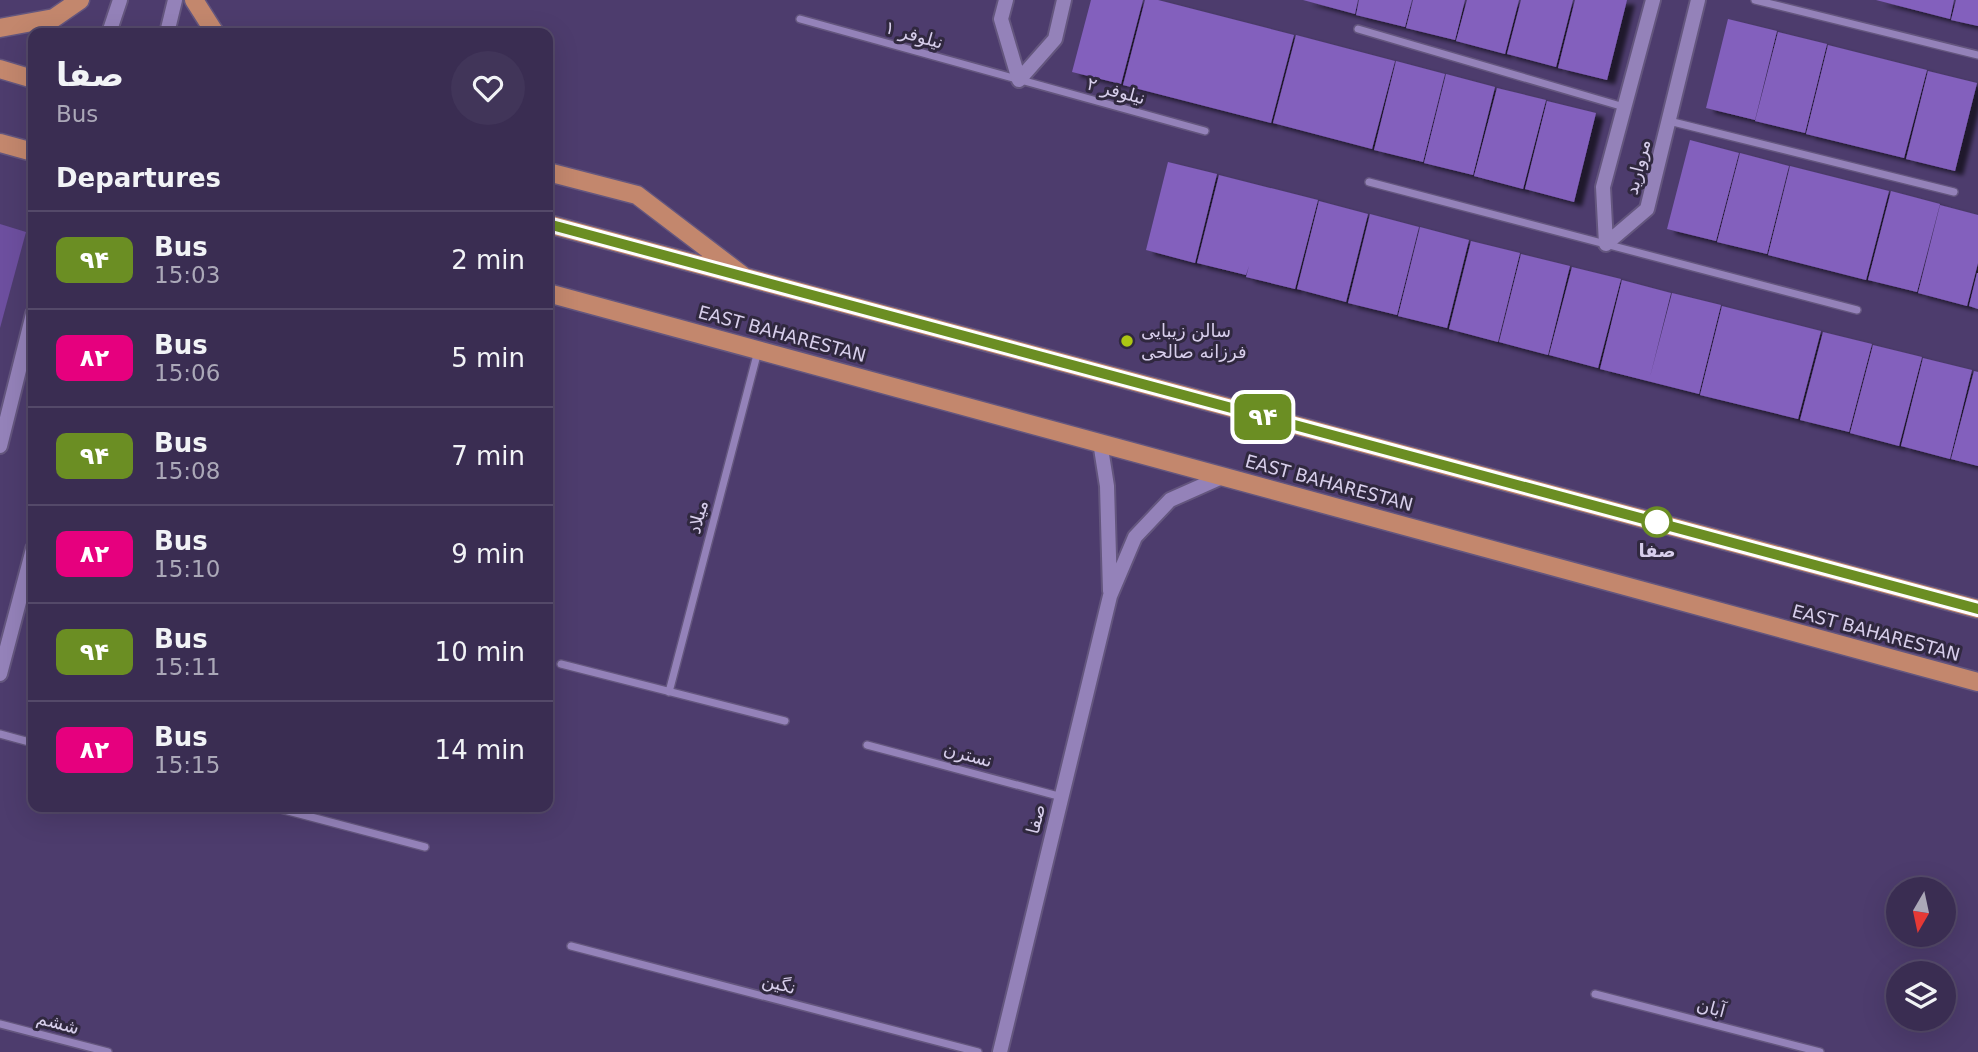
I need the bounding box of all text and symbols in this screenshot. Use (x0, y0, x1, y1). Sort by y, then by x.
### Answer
street label: نیلوفر ۱ (882, 16, 946, 54)
button: heart (451, 51, 525, 125)
text: صفا (56, 55, 124, 94)
street label: نیلوفر ۲ (1084, 73, 1148, 109)
text: Bus (56, 101, 98, 127)
street label: مروارید (1621, 137, 1655, 197)
text: Departures (56, 163, 221, 193)
text: Bus (154, 232, 208, 262)
text: 2 min (451, 245, 525, 275)
text: ۹۴ (80, 246, 109, 274)
text: 15:03 (154, 262, 220, 288)
street label: EAST BAHARESTAN (696, 301, 868, 366)
place label: سالن زیبایی فرزانه صالحی (1141, 320, 1247, 363)
text: Bus (154, 330, 208, 360)
marker: سالن زیبایی فرزانه صالحی (1119, 333, 1135, 349)
text: 5 min (451, 343, 525, 373)
text: ۸۲ (80, 344, 109, 372)
text: 15:06 (154, 360, 220, 386)
line badge: ۹۴ (1232, 394, 1294, 440)
text: ۹۴ (1248, 403, 1278, 431)
text: Bus (154, 428, 208, 458)
text: 7 min (451, 441, 525, 471)
text: ۹۴ (80, 442, 109, 470)
street label: EAST BAHARESTAN (1243, 450, 1415, 515)
text: 15:08 (154, 458, 220, 484)
street label: میلاد (683, 498, 712, 536)
marker: صفا (1642, 507, 1672, 537)
text: Bus (154, 526, 208, 556)
text: 9 min (451, 539, 525, 569)
text: ۸۲ (80, 540, 109, 568)
place label: صفا (1638, 540, 1676, 561)
text: 15:10 (154, 556, 220, 582)
street label: EAST BAHARESTAN (1790, 600, 1962, 665)
text: Bus (154, 624, 208, 654)
text: 10 min (435, 637, 525, 667)
text: ۹۴ (80, 638, 109, 666)
text: 15:11 (154, 654, 220, 680)
text: Bus (154, 722, 208, 752)
text: 14 min (435, 735, 525, 765)
text: ۸۲ (80, 736, 109, 764)
street label: نسترن (941, 738, 995, 772)
text: 15:15 (154, 752, 220, 778)
street label: صفا (1022, 802, 1049, 836)
north arrow (1886, 877, 1956, 947)
map controls (1886, 877, 1956, 1031)
button: layers (1886, 961, 1956, 1031)
street label: نگین (760, 969, 798, 999)
street label: آبان (1695, 993, 1729, 1022)
street label: ششم (34, 1007, 82, 1039)

